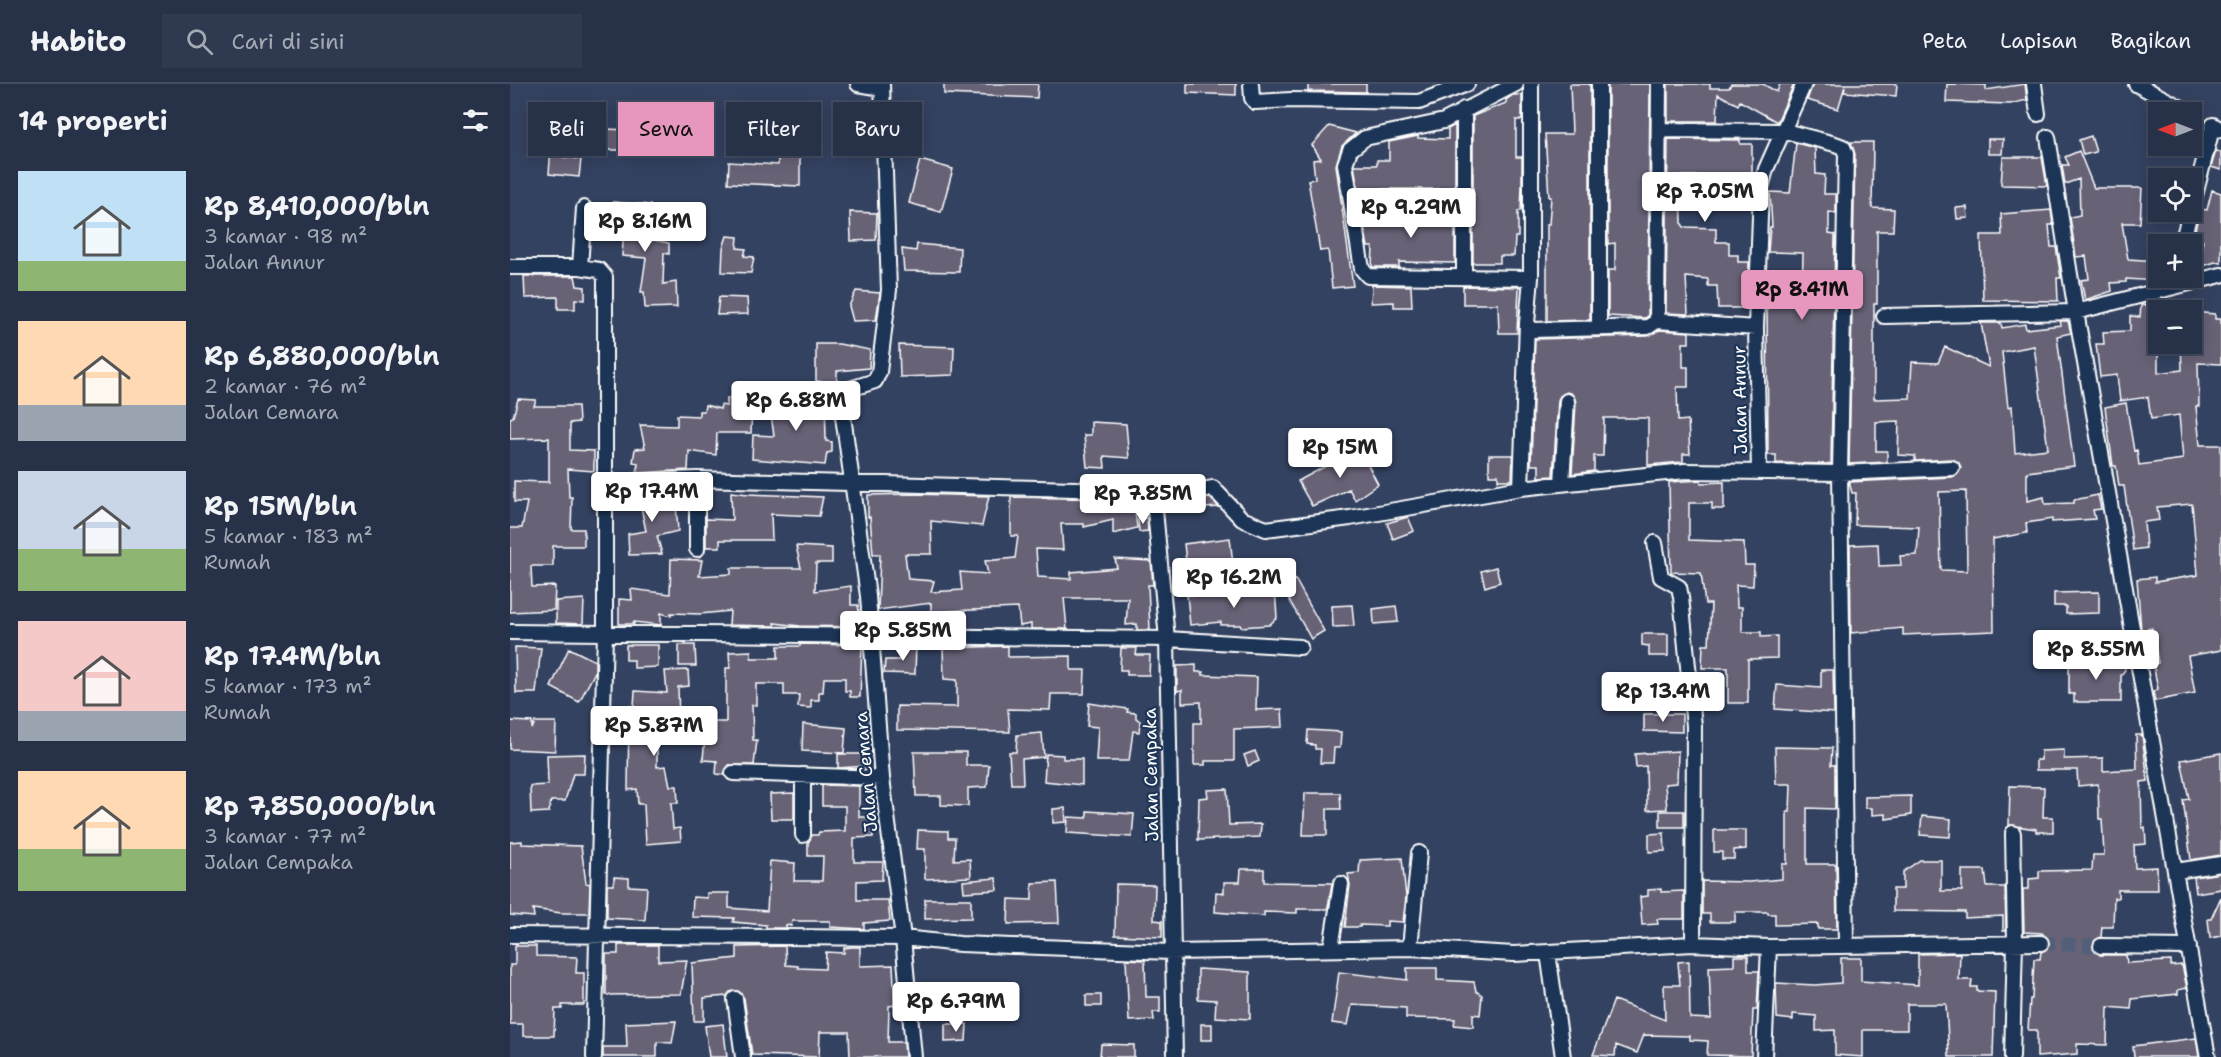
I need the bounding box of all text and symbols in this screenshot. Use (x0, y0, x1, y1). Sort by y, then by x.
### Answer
search box (162, 14, 582, 68)
text: Habito (30, 22, 126, 60)
icon: search (183, 25, 216, 58)
text: Cari di sini (231, 27, 345, 56)
text: Peta (1922, 27, 1967, 55)
text: Lapisan (2000, 27, 2077, 55)
text: Bagikan (2110, 27, 2191, 55)
chip: Beli (528, 102, 606, 156)
chip: Sewa (618, 102, 714, 156)
chip: Filter (726, 102, 821, 156)
chip: Baru (833, 102, 922, 156)
north arrow (2148, 102, 2202, 156)
map controls (2148, 102, 2202, 354)
text: 14 properti (18, 103, 168, 138)
icon: filters (459, 104, 492, 137)
button: locate (2148, 168, 2202, 222)
pin: Rp 7.05M (1643, 172, 1767, 223)
text: Rp 7.05M (1656, 178, 1754, 204)
text: Rp 8,410,000/bln (204, 188, 429, 223)
pin: Rp 9.29M (1349, 188, 1473, 239)
text: Rp 9.29M (1361, 194, 1461, 220)
icon: home (66, 195, 138, 267)
pin: Rp 8.16M (583, 202, 707, 253)
text: Rp 8.16M (598, 208, 692, 234)
text: 3 kamar · 98 m² (204, 223, 367, 249)
button: + (2148, 234, 2202, 288)
text: Jalan Annur (204, 249, 325, 275)
pin: Rp 8.41M (1740, 270, 1864, 321)
text: Rp 8.41M (1755, 276, 1849, 302)
button: − (2148, 300, 2202, 354)
text: Rp 6,880,000/bln (204, 338, 439, 373)
icon: home (66, 345, 138, 417)
street label: Jalan Annur (1727, 345, 1753, 455)
text: 2 kamar · 76 m² (204, 373, 367, 399)
pin: Rp 6.88M (734, 381, 858, 432)
text: Rp 6.88M (745, 387, 847, 413)
text: Jalan Cemara (204, 399, 338, 425)
pin: Rp 15M (1291, 428, 1389, 479)
text: Rp 15M (1302, 434, 1378, 460)
pin: Rp 17.4M (590, 472, 714, 523)
pin: Rp 7.85M (1081, 474, 1205, 525)
text: Rp 17.4M (605, 478, 699, 504)
text: Rp 7.85M (1094, 480, 1192, 506)
text: Rp 15M/bln (204, 488, 357, 523)
icon: home (66, 495, 138, 567)
text: 5 kamar · 183 m² (204, 523, 373, 549)
text: Rumah (204, 549, 271, 575)
pin: Rp 16.2M (1172, 558, 1296, 609)
text: Rp 16.2M (1186, 564, 1282, 590)
pin: Rp 5.85M (841, 611, 965, 662)
text: Rp 5.85M (854, 617, 952, 643)
pin: Rp 8.55M (2034, 630, 2158, 681)
text: Rp 8.55M (2047, 636, 2145, 662)
text: Rp 17.4M/bln (204, 638, 381, 673)
icon: home (66, 645, 138, 717)
pin: Rp 13.4M (1601, 672, 1725, 723)
text: 5 kamar · 173 m² (204, 673, 372, 699)
text: Rp 13.4M (1616, 678, 1710, 704)
text: Rumah (204, 699, 271, 725)
pin: Rp 5.87M (592, 706, 716, 757)
street label: Jalan Cempaka (1138, 708, 1164, 842)
street label: Jalan Cemara (849, 711, 883, 833)
text: Rp 5.87M (605, 712, 703, 738)
text: Rp 7,850,000/bln (204, 788, 436, 823)
icon: home (66, 795, 138, 867)
text: 3 kamar · 77 m² (204, 823, 366, 849)
text: Jalan Cempaka (204, 849, 353, 875)
pin: Rp 6.79M (894, 982, 1018, 1033)
text: Rp 6.79M (906, 988, 1006, 1014)

